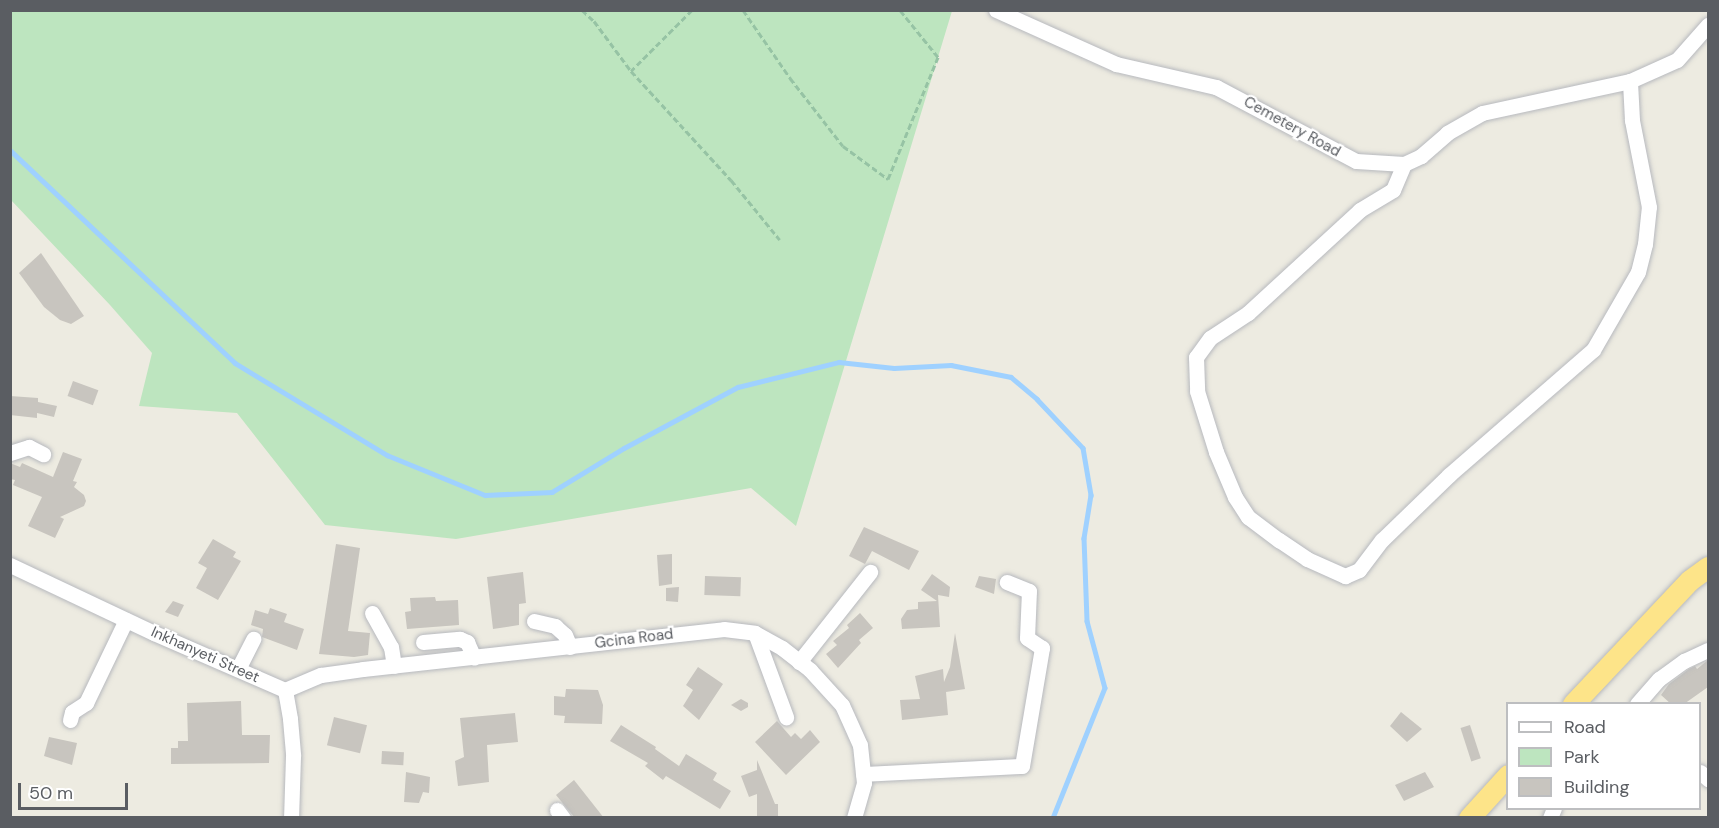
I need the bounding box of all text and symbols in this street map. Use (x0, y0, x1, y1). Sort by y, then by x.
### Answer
street label: Cemetery Road (1240, 93, 1344, 161)
street label: Inkhanyeti Street (148, 623, 262, 687)
street label: Gcina Road (594, 625, 674, 653)
legend (1506, 702, 1701, 810)
text: Road (1564, 715, 1606, 739)
text: Park (1564, 745, 1600, 769)
scale bar (21, 771, 130, 809)
text: Building (1564, 775, 1629, 799)
text: 50 m (29, 781, 73, 805)

